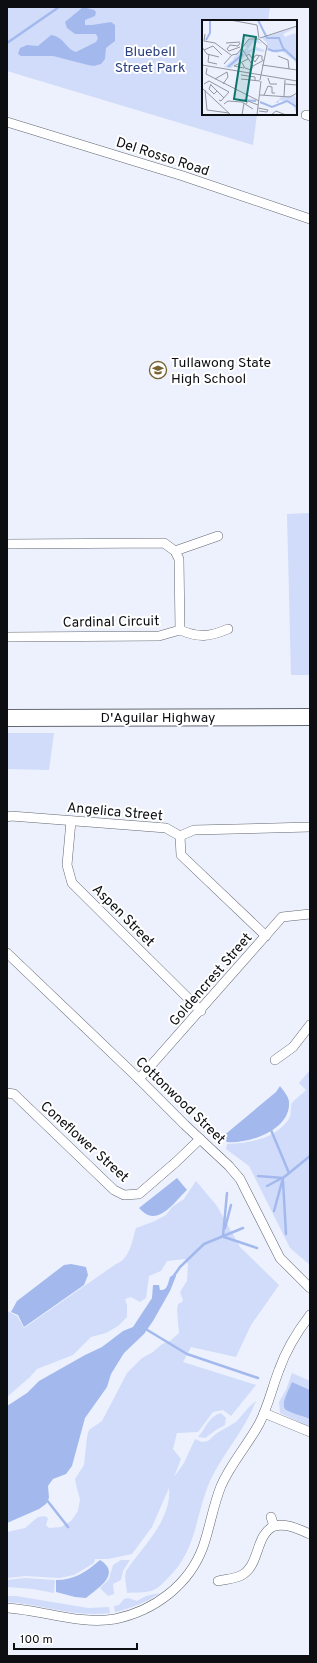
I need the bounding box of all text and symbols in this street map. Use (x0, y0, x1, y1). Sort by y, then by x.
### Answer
inset map (202, 20, 297, 115)
park label: Bluebell Street Park (115, 44, 185, 77)
street label: Del Rosso Road (114, 134, 211, 181)
place label: Tullawong State High School (171, 355, 271, 388)
school or university icon: Tullawong State High School (148, 360, 168, 380)
street label: Cardinal Circuit (63, 613, 160, 632)
street label: D'Aguilar Highway (101, 710, 215, 727)
street label: Angelica Street (66, 800, 164, 825)
street label: Aspen Street (88, 881, 158, 951)
street label: Goldencrest Street (166, 930, 256, 1030)
street label: Cottonwood Street (132, 1054, 228, 1148)
street label: Coneflower Street (36, 1098, 132, 1186)
scale bar (14, 1625, 137, 1651)
text: 100 m (20, 1632, 53, 1648)

